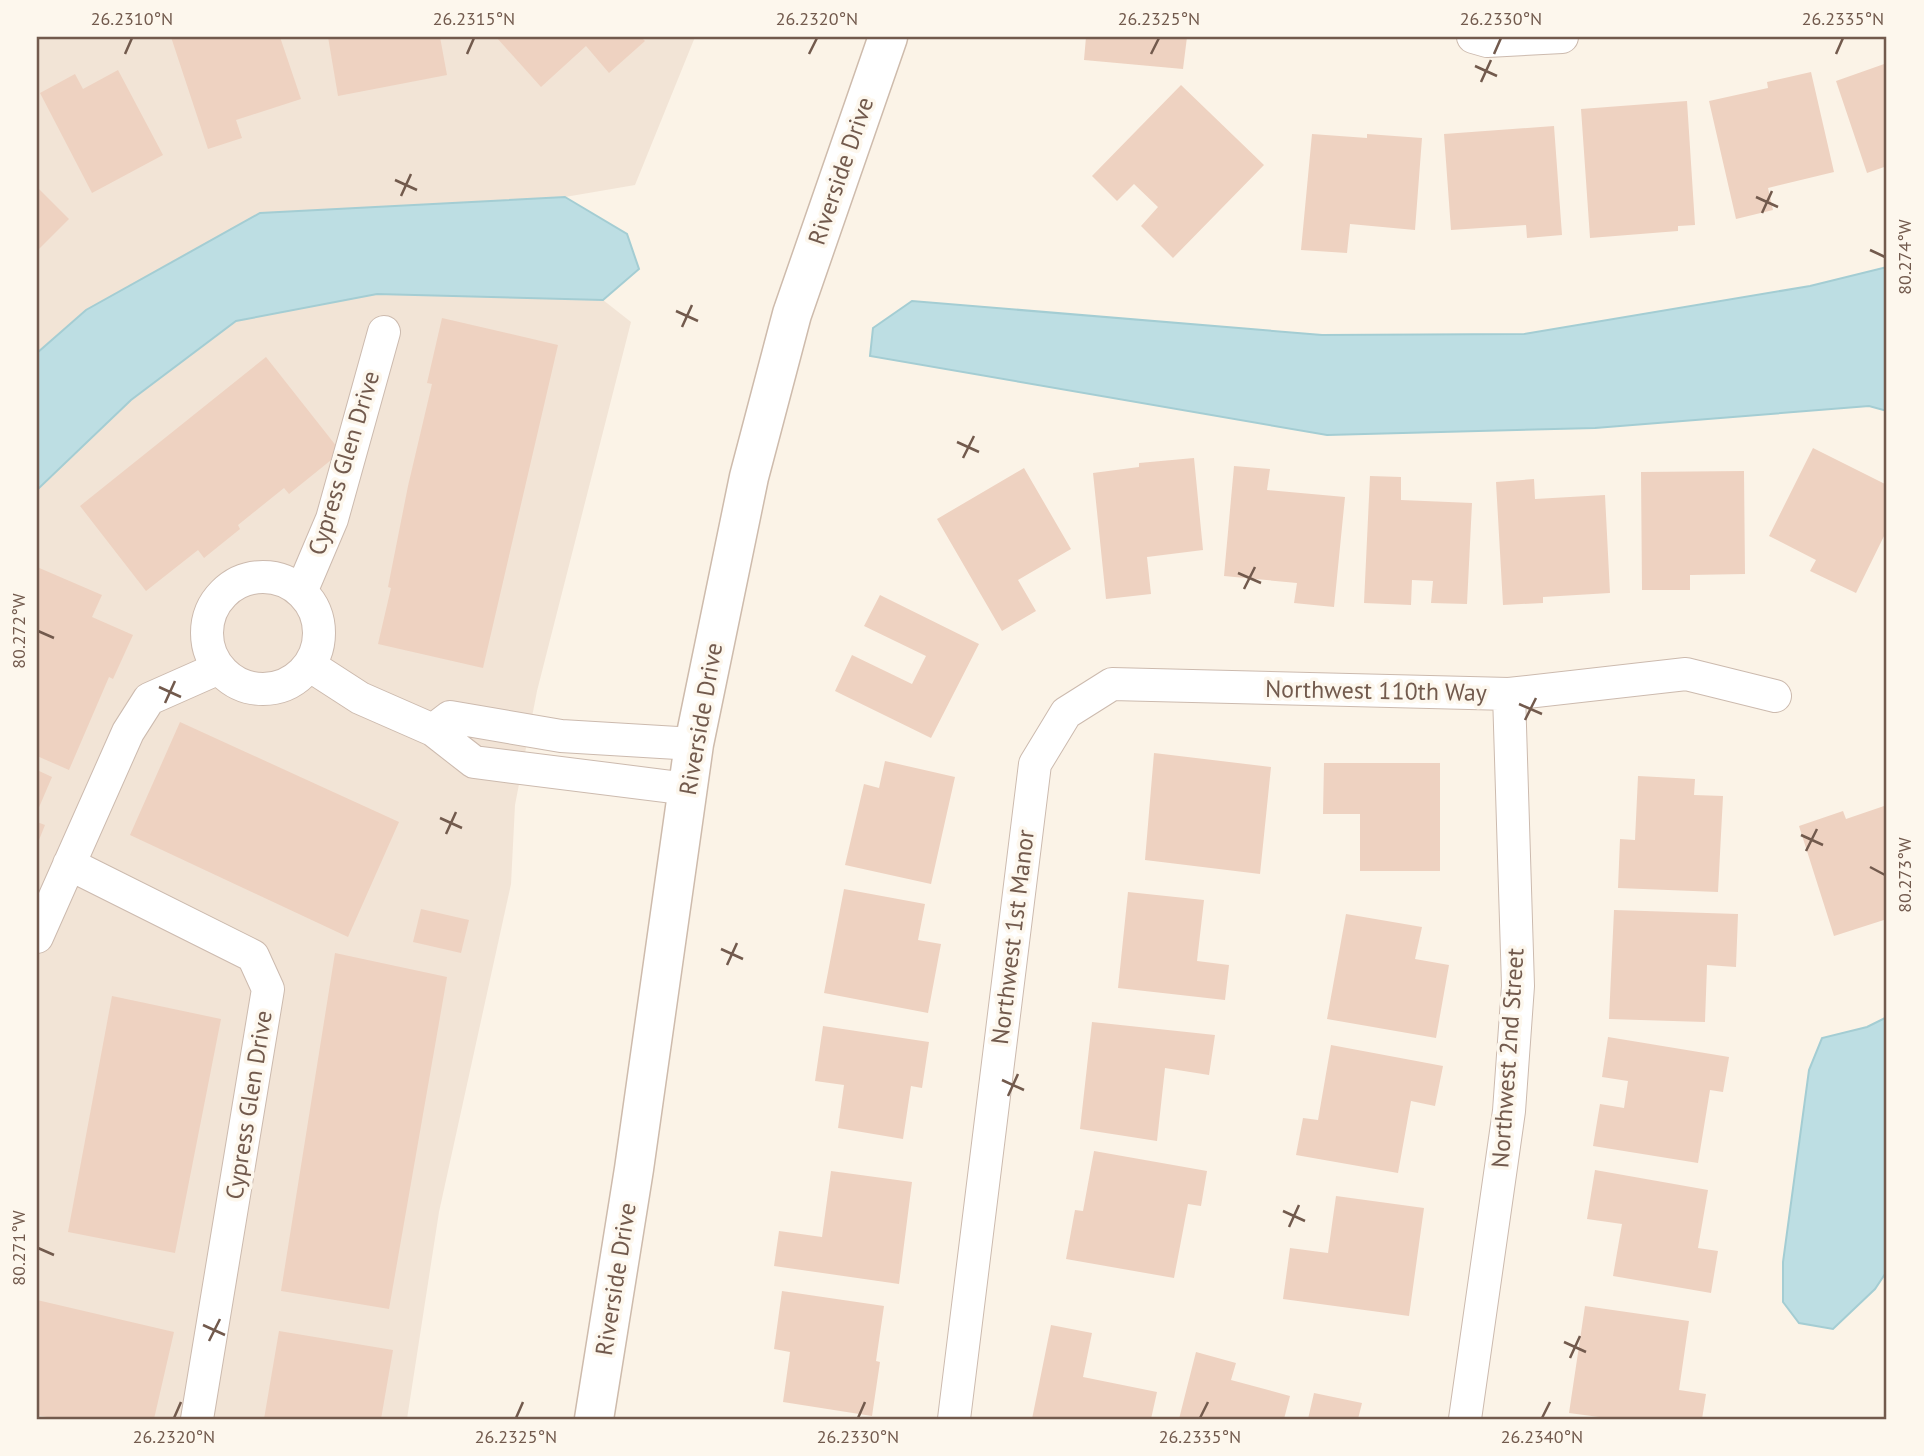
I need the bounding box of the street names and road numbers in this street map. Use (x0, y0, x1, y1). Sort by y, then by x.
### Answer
street label: Riverside Drive (801, 93, 880, 249)
street label: Cypress Glen Drive (301, 367, 386, 559)
street label: Riverside Drive (672, 640, 729, 798)
street label: Northwest 110th Way (1265, 673, 1487, 708)
street label: Northwest 1st Manor (984, 828, 1041, 1046)
street label: Northwest 2nd Street (1484, 947, 1531, 1169)
street label: Cypress Glen Drive (218, 1008, 279, 1202)
street label: Riverside Drive (588, 1200, 643, 1357)

